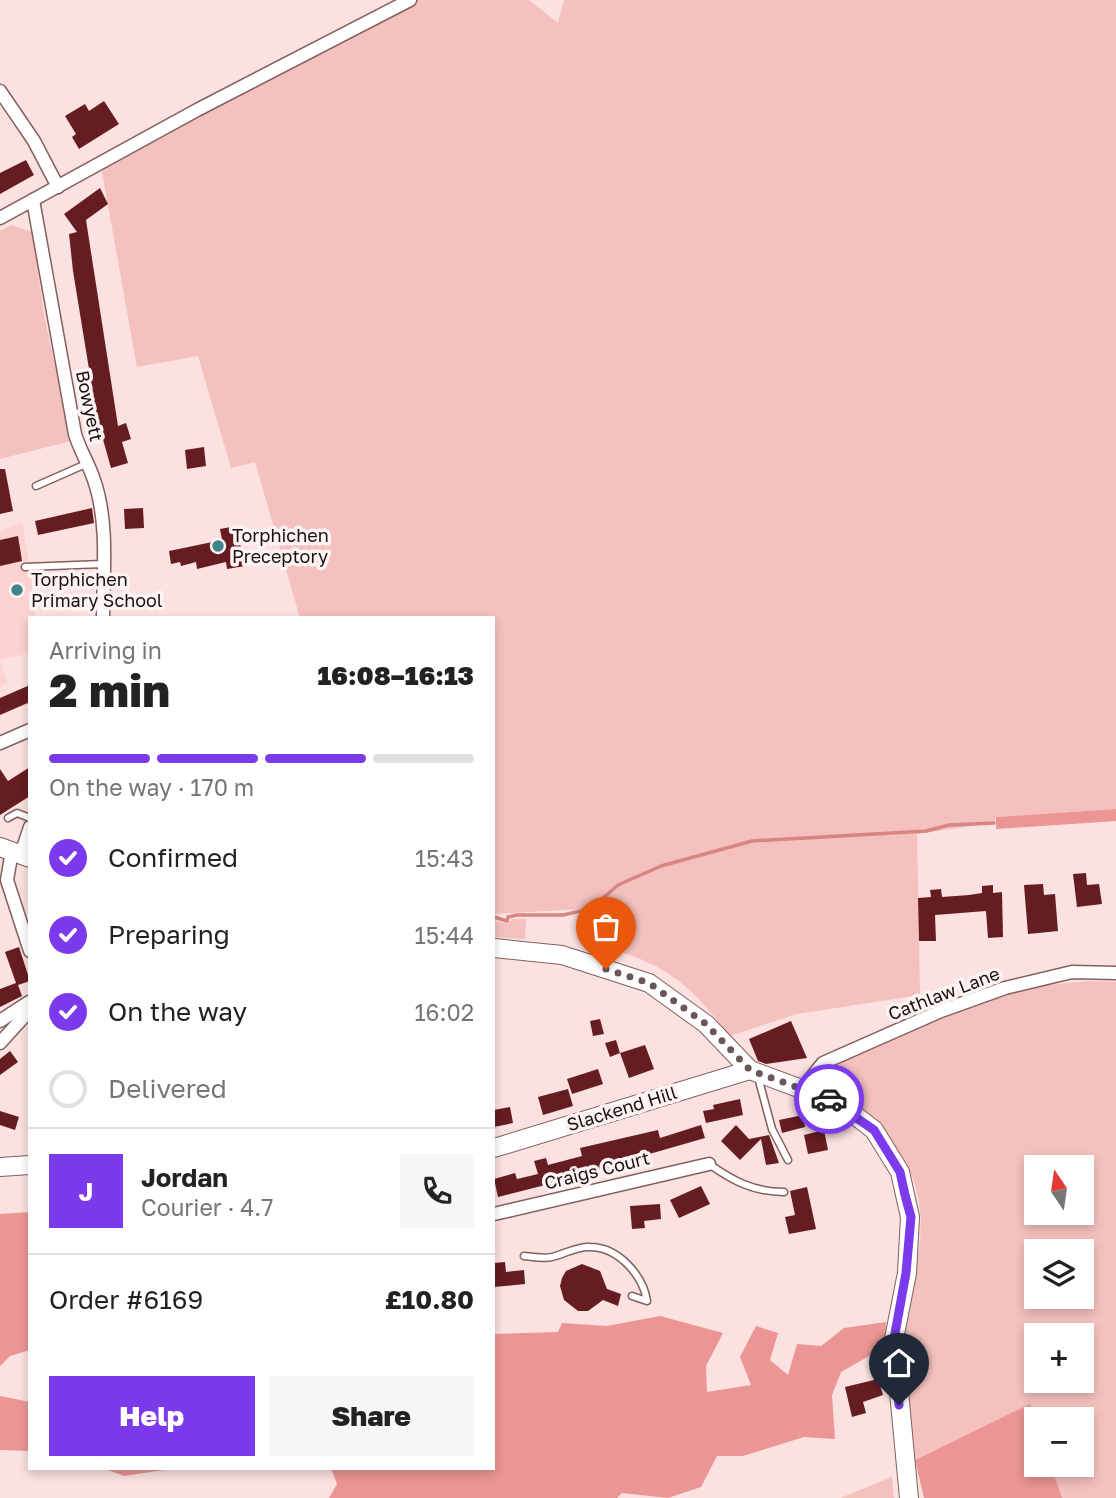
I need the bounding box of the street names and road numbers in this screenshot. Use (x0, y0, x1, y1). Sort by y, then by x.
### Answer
street label: Bowyett (72, 368, 108, 443)
street label: Cathlaw Lane (885, 962, 1002, 1024)
street label: Slackend Hill (564, 1081, 680, 1135)
street label: Craigs Court (542, 1146, 652, 1194)

